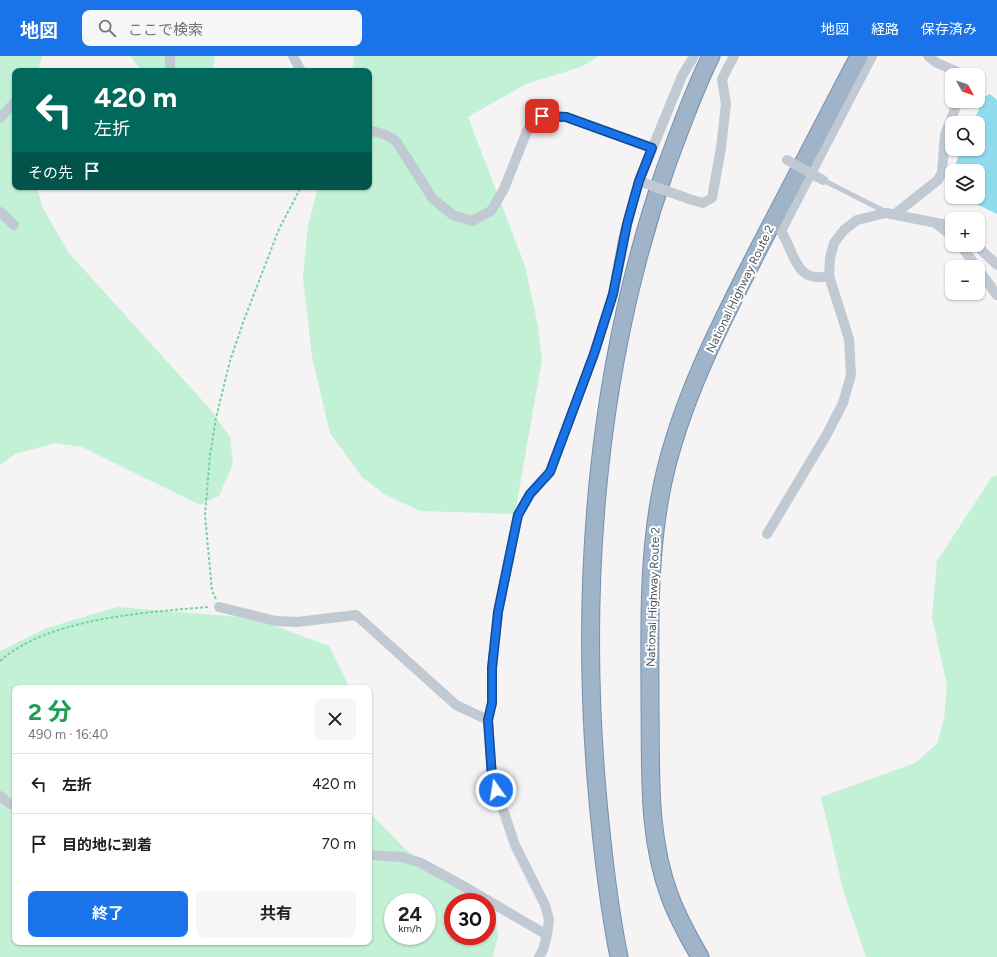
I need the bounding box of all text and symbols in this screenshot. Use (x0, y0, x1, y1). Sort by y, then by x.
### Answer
search box (82, 10, 362, 46)
icon: search (96, 17, 118, 39)
text: 地図 (20, 19, 58, 42)
text: ここで検索 (128, 21, 203, 39)
text: 地図 (821, 21, 849, 38)
text: 経路 (871, 21, 899, 38)
text: 保存済み (921, 21, 977, 38)
north arrow (945, 68, 985, 108)
map controls (945, 68, 985, 300)
text: 420 m (94, 80, 177, 114)
icon: left (28, 84, 80, 136)
pin (525, 99, 559, 133)
icon: arrive (531, 105, 553, 127)
button: search (945, 116, 985, 156)
text: 左折 (94, 118, 130, 140)
icon: arrive (81, 160, 103, 182)
text: その先 (28, 164, 73, 182)
button: layers (945, 164, 985, 204)
button: + (945, 212, 985, 252)
street label: National Highway Route 2 (703, 223, 777, 355)
button: − (945, 260, 985, 300)
street label: National Highway Route 2 (644, 527, 662, 667)
text: 2 分 (28, 697, 72, 726)
button: close (314, 698, 356, 740)
text: 490 m · 16:40 (28, 727, 108, 742)
position arrow (475, 769, 517, 811)
icon: left (28, 773, 50, 795)
text: 420 m (312, 775, 356, 793)
text: 左折 (62, 776, 92, 794)
icon: arrive (28, 833, 50, 855)
text: 70 m (322, 835, 356, 853)
text: 目的地に到着 (62, 836, 152, 854)
button: 終了 (28, 891, 188, 937)
button: 共有 (196, 891, 356, 937)
speed limit sign: 30 (444, 893, 496, 945)
text: 24 (398, 902, 422, 926)
text: km/h (399, 922, 421, 935)

